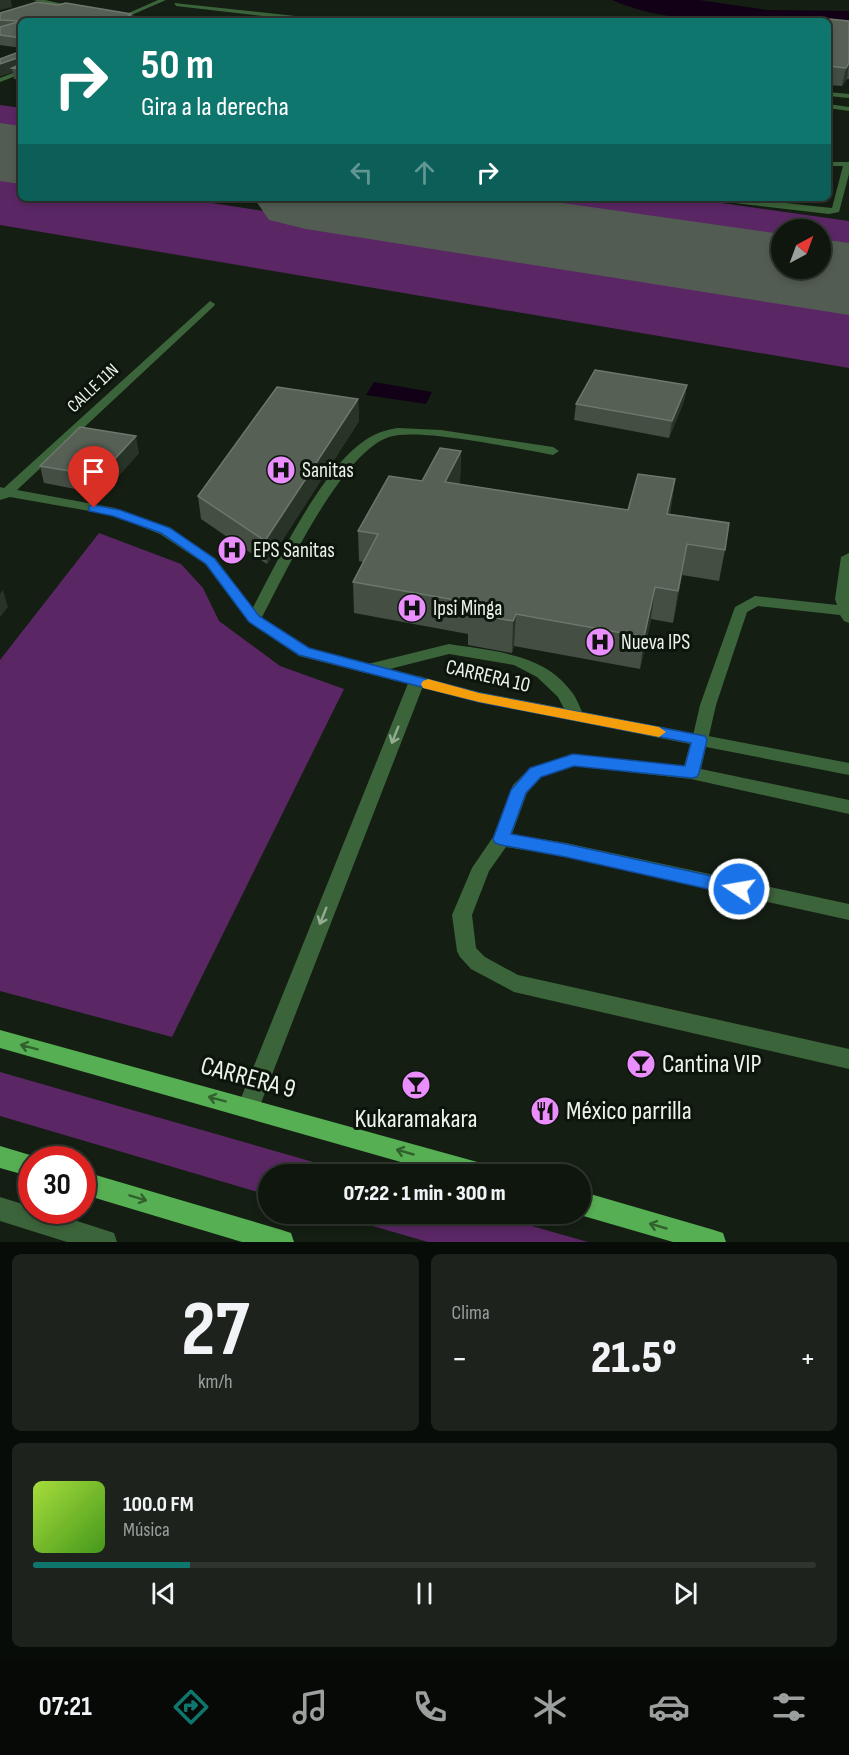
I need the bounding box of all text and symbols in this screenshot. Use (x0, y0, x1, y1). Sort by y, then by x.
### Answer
text: 50 m (141, 40, 214, 91)
icon: right (42, 42, 120, 120)
text: Gira a la derecha (141, 91, 289, 123)
icon: left (345, 156, 378, 189)
icon: ahead (408, 156, 441, 189)
icon: right (471, 156, 504, 189)
north arrow (771, 219, 831, 279)
map controls (771, 219, 831, 279)
street label: CALLE 11N (63, 359, 123, 417)
pin (68, 446, 119, 508)
hospital icon: Sanitas (265, 454, 297, 486)
icon: arrive (77, 455, 110, 488)
place label: Sanitas (302, 458, 354, 483)
hospital icon: EPS Sanitas (216, 534, 248, 566)
place label: EPS Sanitas (253, 538, 335, 563)
hospital icon: Ipsi Minga (396, 592, 428, 624)
place label: Ipsi Minga (433, 596, 502, 621)
hospital icon: Nueva IPS (584, 626, 616, 658)
place label: Nueva IPS (621, 630, 690, 655)
street label: CARRERA 10 (443, 654, 533, 698)
one-way arrow (389, 726, 400, 744)
position arrow (707, 857, 771, 921)
one-way arrow (317, 907, 328, 925)
one-way arrow (20, 1041, 39, 1053)
bar icon: Cantina VIP (625, 1048, 657, 1080)
place label: Cantina VIP (662, 1049, 761, 1080)
street label: CARRERA 9 (197, 1050, 299, 1106)
bar icon: Kukaramakara (400, 1069, 432, 1101)
one-way arrow (208, 1093, 227, 1105)
restaurant icon: México parrilla (529, 1095, 561, 1127)
place label: México parrilla (566, 1096, 692, 1127)
place label: Kukaramakara (354, 1104, 478, 1135)
speed limit sign: 30 (18, 1146, 96, 1224)
one-way arrow (396, 1146, 415, 1157)
text: 07:22 · 1 min · 300 m (343, 1180, 506, 1207)
one-way arrow (129, 1194, 148, 1205)
one-way arrow (649, 1220, 668, 1231)
text: 27 (181, 1284, 249, 1377)
text: Clima (452, 1301, 490, 1325)
text: 21.5° (591, 1331, 677, 1386)
text: − (452, 1339, 468, 1379)
text: + (800, 1339, 816, 1379)
text: km/h (198, 1370, 233, 1394)
text: 100.0 FM (123, 1491, 194, 1518)
text: Música (123, 1518, 170, 1542)
icon: previous (147, 1577, 180, 1610)
icon: pause (408, 1577, 441, 1610)
icon: next (669, 1577, 702, 1610)
icon: directions (170, 1686, 212, 1728)
icon: music (289, 1686, 331, 1728)
icon: phone (409, 1686, 451, 1728)
icon: climate (529, 1686, 571, 1728)
icon: car (648, 1686, 690, 1728)
icon: filters (768, 1686, 810, 1728)
text: 07:21 (39, 1691, 92, 1723)

